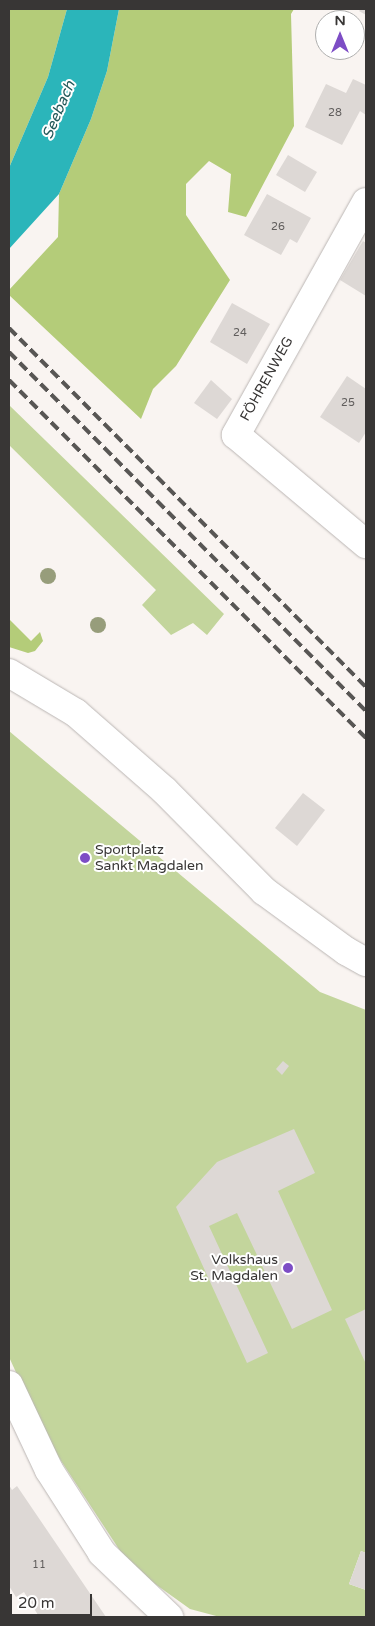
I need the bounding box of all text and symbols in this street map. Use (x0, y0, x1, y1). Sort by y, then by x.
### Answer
north arrow (315, 10, 365, 60)
text: N (334, 12, 346, 29)
water label: Seebach (39, 78, 79, 142)
house number: 28 (328, 106, 342, 120)
house number: 26 (271, 220, 285, 234)
house number: 24 (233, 326, 247, 340)
street label: FÖHRENWEG (237, 334, 297, 424)
house number: 25 (341, 396, 355, 410)
place label: Sportplatz Sankt Magdalen (95, 842, 203, 874)
marker: Sportplatz Sankt Magdalen (79, 852, 91, 864)
place label: Volkshaus St. Magdalen (190, 1252, 278, 1284)
marker: Volkshaus St. Magdalen (282, 1262, 294, 1274)
house number: 11 (32, 1558, 46, 1572)
scale bar (12, 1584, 95, 1616)
text: 20 m (18, 1594, 55, 1612)

